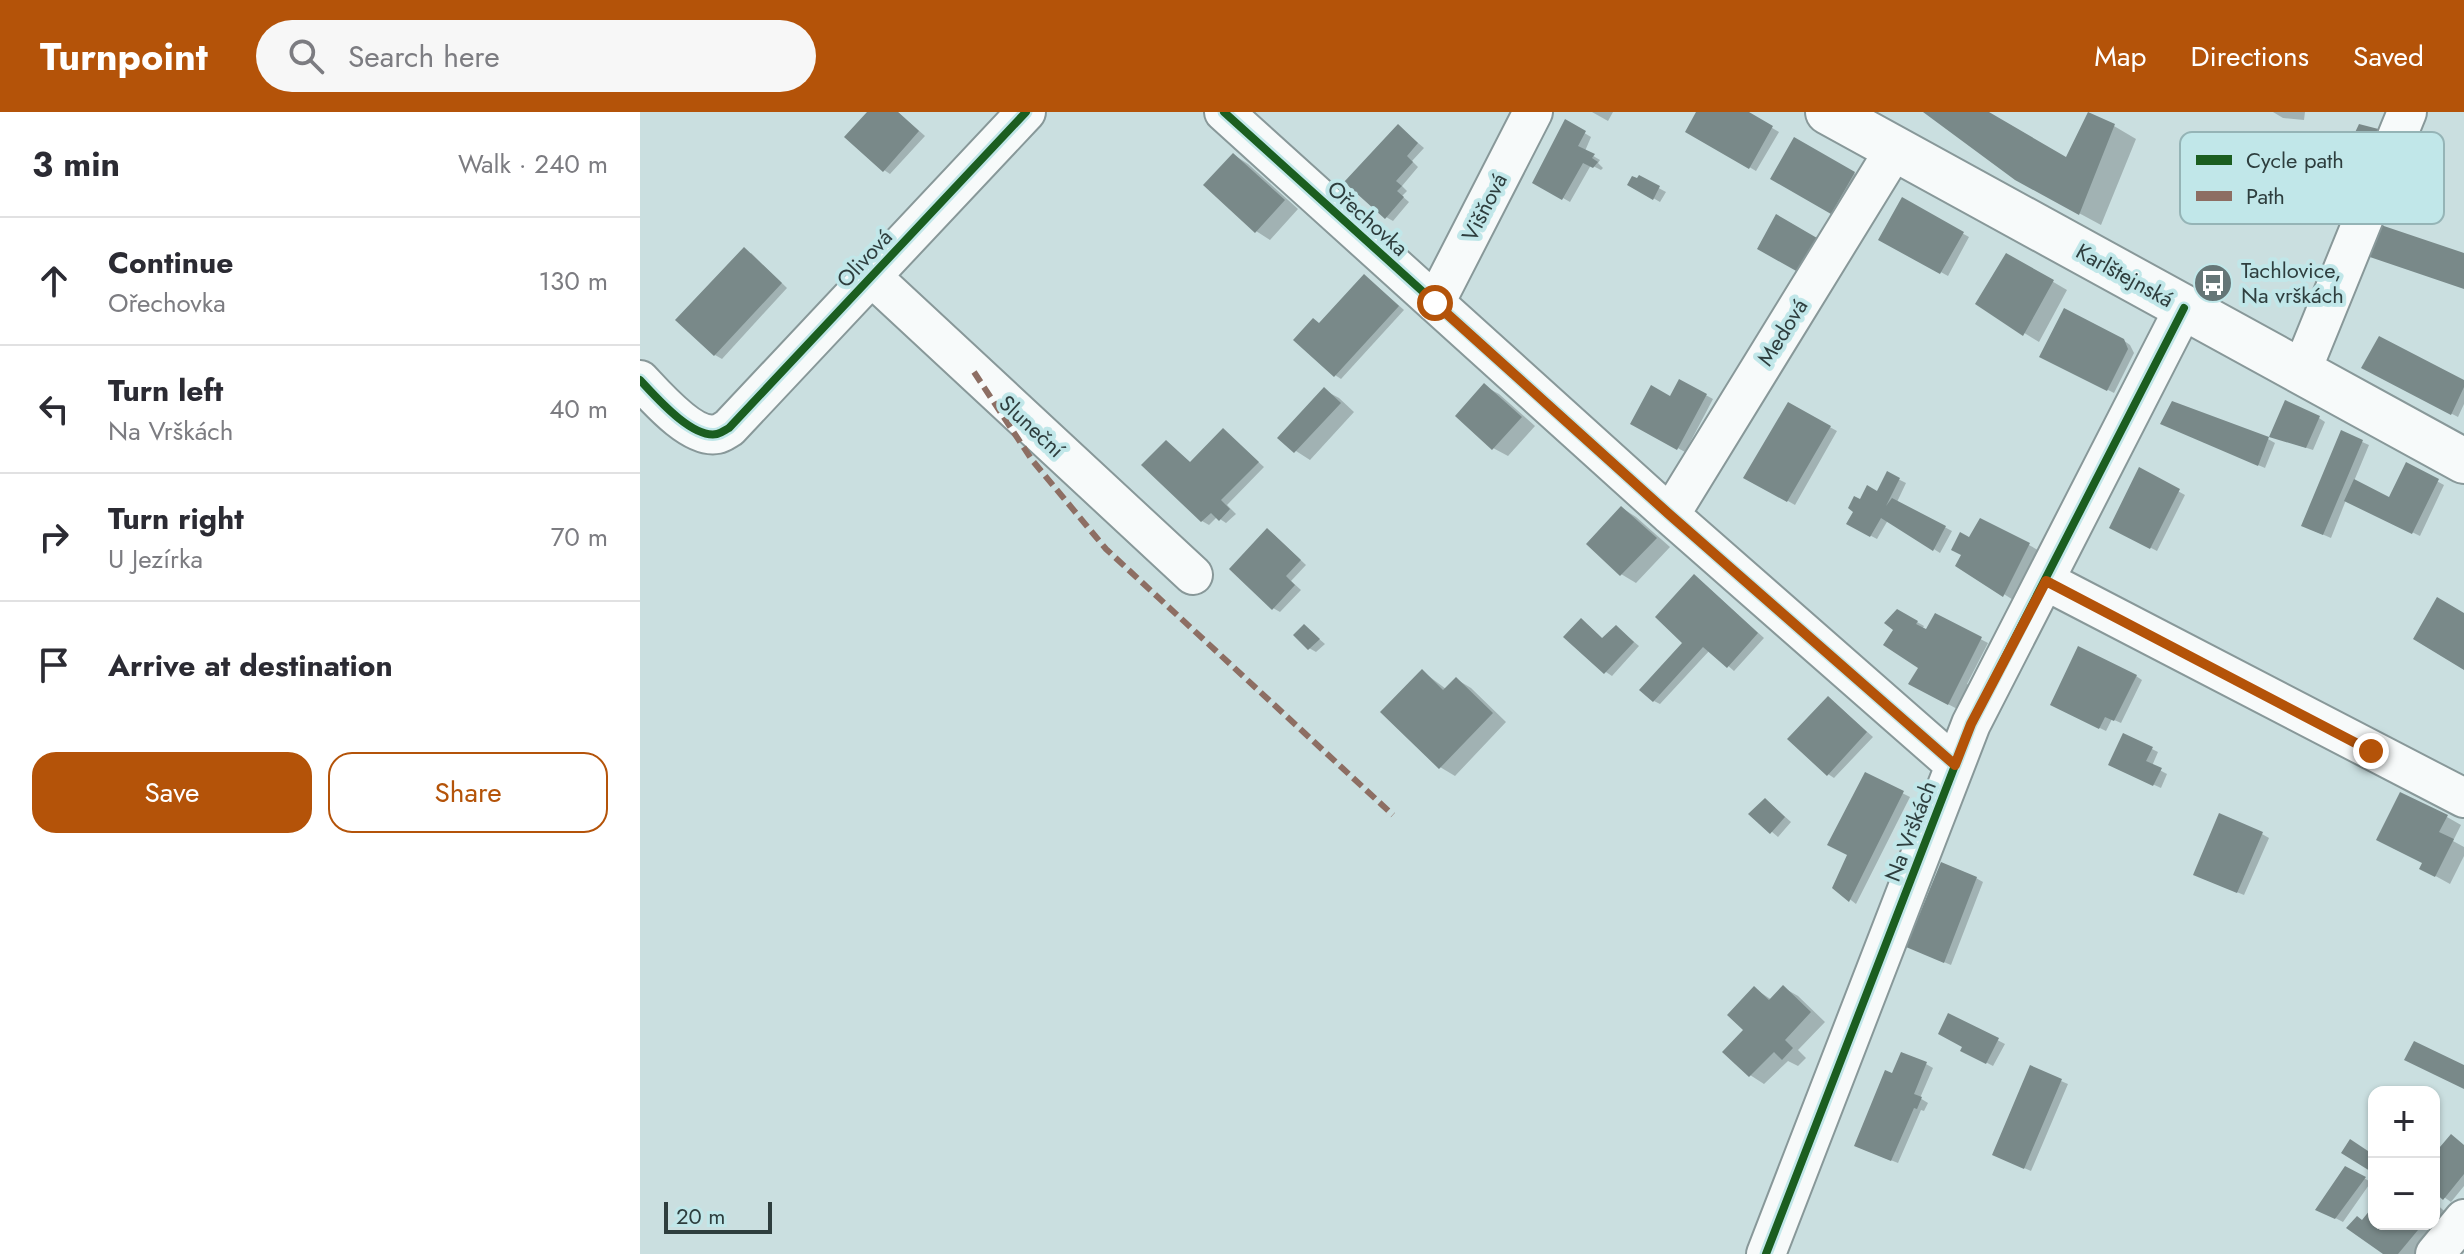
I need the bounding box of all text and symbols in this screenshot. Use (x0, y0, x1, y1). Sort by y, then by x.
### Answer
search box (256, 20, 816, 92)
text: Turnpoint (40, 29, 208, 84)
icon: search (284, 34, 328, 78)
text: Search here (348, 35, 500, 78)
text: Map (2094, 36, 2146, 77)
text: Directions (2190, 36, 2309, 77)
text: Saved (2353, 36, 2424, 77)
legend (2180, 132, 2444, 224)
text: 3 min (32, 140, 120, 189)
text: Cycle path (2246, 144, 2344, 176)
text: Walk · 240 m (458, 145, 608, 183)
street label: Višňová (1453, 167, 1515, 247)
street label: Ořechovka (1320, 173, 1416, 263)
text: Path (2246, 180, 2285, 212)
street label: Olivová (829, 222, 899, 294)
street label: Karlštejnská (2070, 235, 2180, 315)
text: Continue (108, 241, 234, 284)
place label: Tachlovice, Na vrškách (2241, 254, 2344, 311)
icon: ahead (32, 259, 76, 303)
text: 130 m (538, 262, 608, 300)
bus stop icon: Tachlovice, Na vrškách (2192, 262, 2234, 304)
text: Ořechovka (108, 284, 226, 322)
route start (1417, 285, 1453, 321)
street label: Medová (1749, 292, 1815, 372)
text: Turn left (108, 369, 223, 412)
icon: left (32, 387, 76, 431)
street label: Sluneční (992, 387, 1073, 466)
text: 40 m (549, 390, 608, 428)
text: Na Vrškách (108, 412, 233, 450)
text: Turn right (108, 497, 244, 540)
icon: right (32, 515, 76, 559)
text: 70 m (551, 518, 608, 556)
text: U Jezírka (108, 540, 203, 578)
icon: arrive (32, 643, 76, 687)
text: Arrive at destination (108, 644, 393, 687)
route end (2353, 733, 2389, 769)
button: Save (32, 752, 312, 833)
button: Share (328, 752, 608, 833)
street label: Na Vrškách (1876, 776, 1944, 886)
map controls (2368, 1086, 2440, 1230)
button: + (2368, 1086, 2440, 1158)
button: − (2368, 1158, 2440, 1230)
scale bar (664, 1198, 772, 1234)
text: 20 m (676, 1200, 725, 1232)

